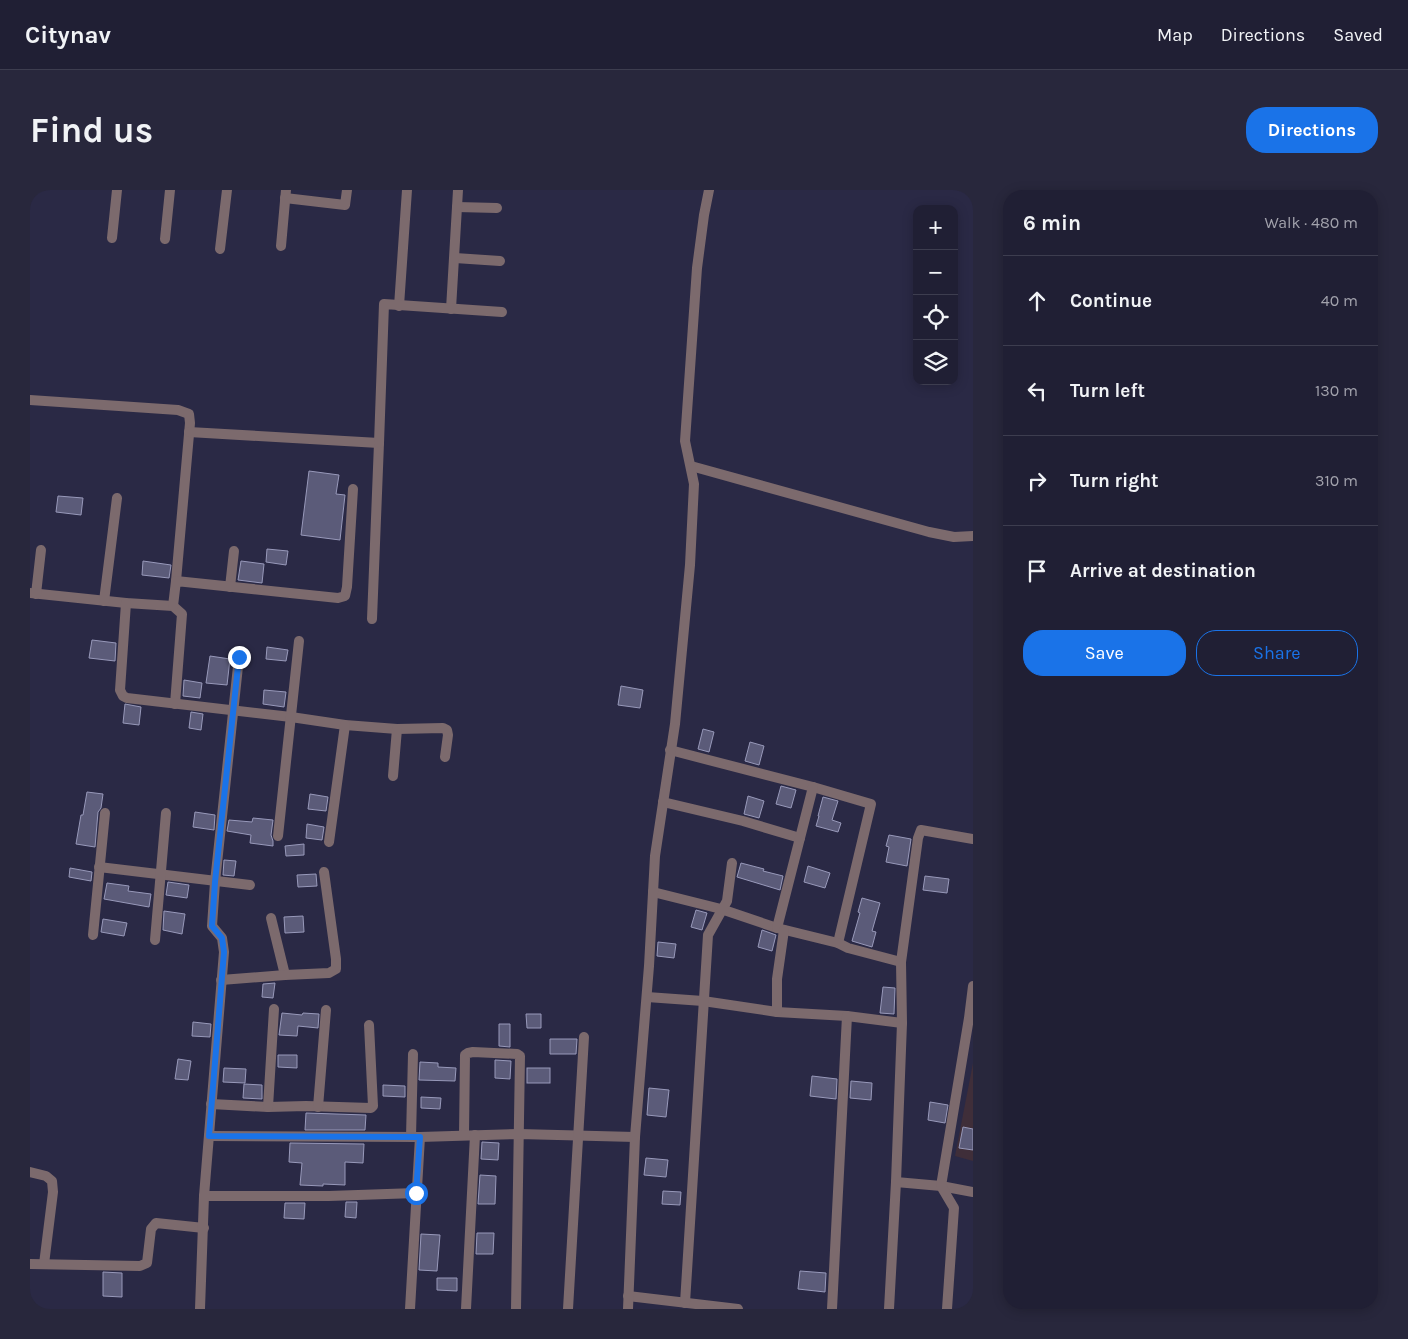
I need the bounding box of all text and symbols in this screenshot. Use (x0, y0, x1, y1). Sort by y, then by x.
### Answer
text: Citynav (25, 21, 111, 49)
text: Map (1157, 24, 1193, 46)
text: Directions (1221, 24, 1305, 46)
text: Saved (1333, 24, 1383, 46)
button: Directions (1246, 107, 1378, 153)
text: Find us (30, 110, 153, 151)
map controls (913, 205, 958, 385)
button: + (913, 205, 958, 250)
text: 6 min (1023, 211, 1081, 235)
text: Walk · 480 m (1264, 213, 1358, 232)
button: − (913, 250, 958, 295)
icon: ahead (1023, 287, 1051, 315)
text: Continue (1070, 290, 1152, 312)
text: 40 m (1321, 291, 1358, 310)
button: locate (913, 295, 958, 340)
button: layers (913, 340, 958, 385)
icon: left (1023, 377, 1051, 405)
text: Turn left (1070, 380, 1145, 402)
text: 130 m (1315, 381, 1358, 400)
icon: right (1023, 467, 1051, 495)
text: Turn right (1070, 470, 1159, 492)
text: 310 m (1315, 471, 1358, 490)
icon: arrive (1023, 557, 1051, 585)
text: Arrive at destination (1070, 560, 1256, 582)
button: Save (1023, 630, 1186, 676)
button: Share (1196, 630, 1358, 676)
route end (228, 646, 251, 669)
route start (405, 1182, 428, 1205)

